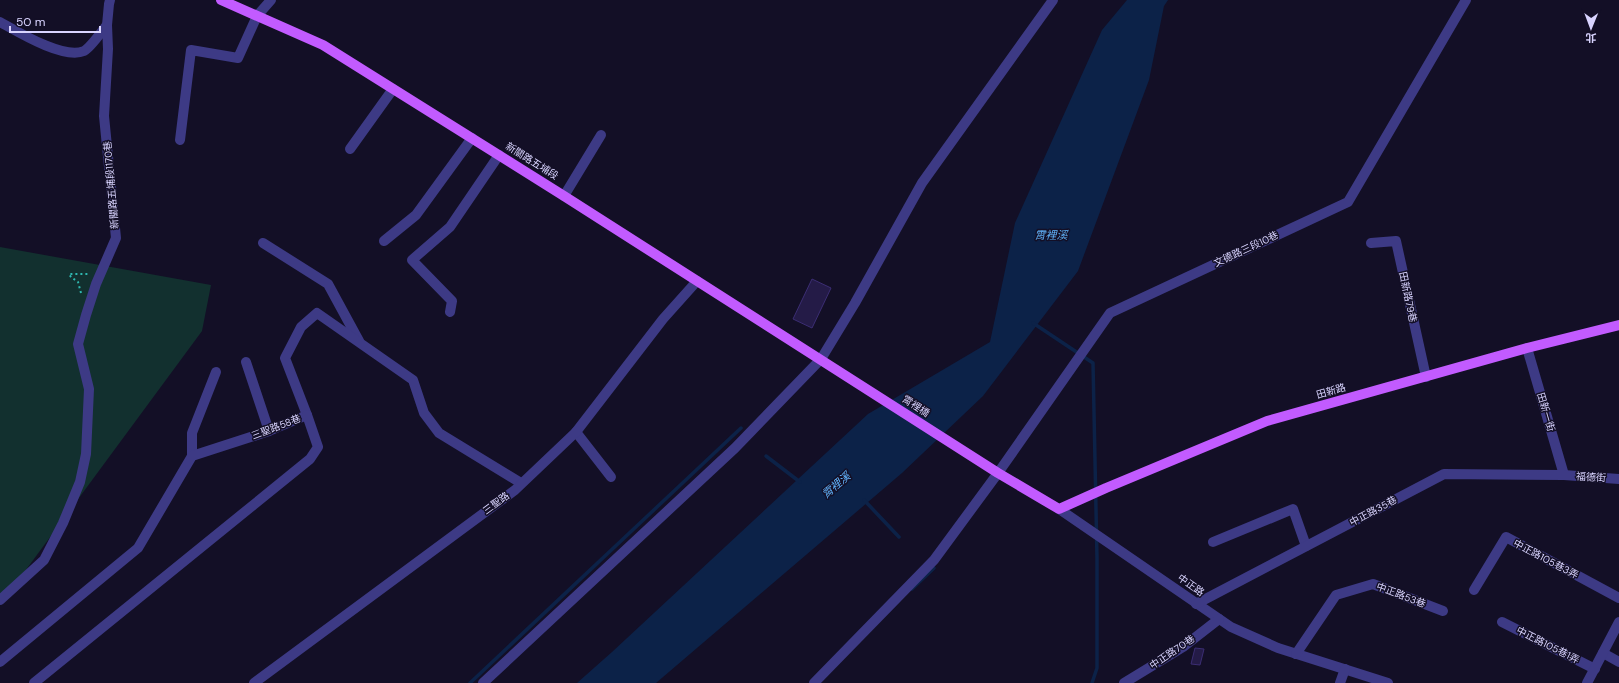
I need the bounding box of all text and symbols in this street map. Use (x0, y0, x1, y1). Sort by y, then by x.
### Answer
scale bar (10, 8, 100, 34)
north arrow (1571, 8, 1611, 48)
text: 50 m (16, 14, 45, 30)
text: 北 (1585, 31, 1596, 45)
street label: 新關路五埔段1170巷 (101, 140, 121, 230)
street label: 新關路五埔段 (503, 140, 561, 182)
water label: 霄裡溪 (1035, 228, 1069, 242)
street label: 文德路三段10巷 (1212, 228, 1280, 270)
street label: 田新路79巷 (1396, 271, 1420, 323)
street label: 田新路 (1315, 381, 1347, 401)
street label: 田新一街 (1534, 391, 1558, 433)
street label: 霄裡橋 (900, 392, 932, 420)
street label: 三聖路58巷 (249, 412, 303, 442)
water label: 霄裡溪 (819, 468, 855, 501)
street label: 福德街 (1576, 469, 1606, 485)
street label: 三聖路 (480, 489, 512, 517)
street label: 中正路35巷 (1347, 493, 1399, 529)
street label: 中正路105巷3弄 (1511, 536, 1581, 582)
street label: 中正路 (1175, 571, 1207, 599)
street label: 中正路53巷 (1374, 580, 1428, 610)
street label: 中正路105巷1弄 (1514, 624, 1582, 666)
street label: 中正路70巷 (1147, 632, 1197, 672)

